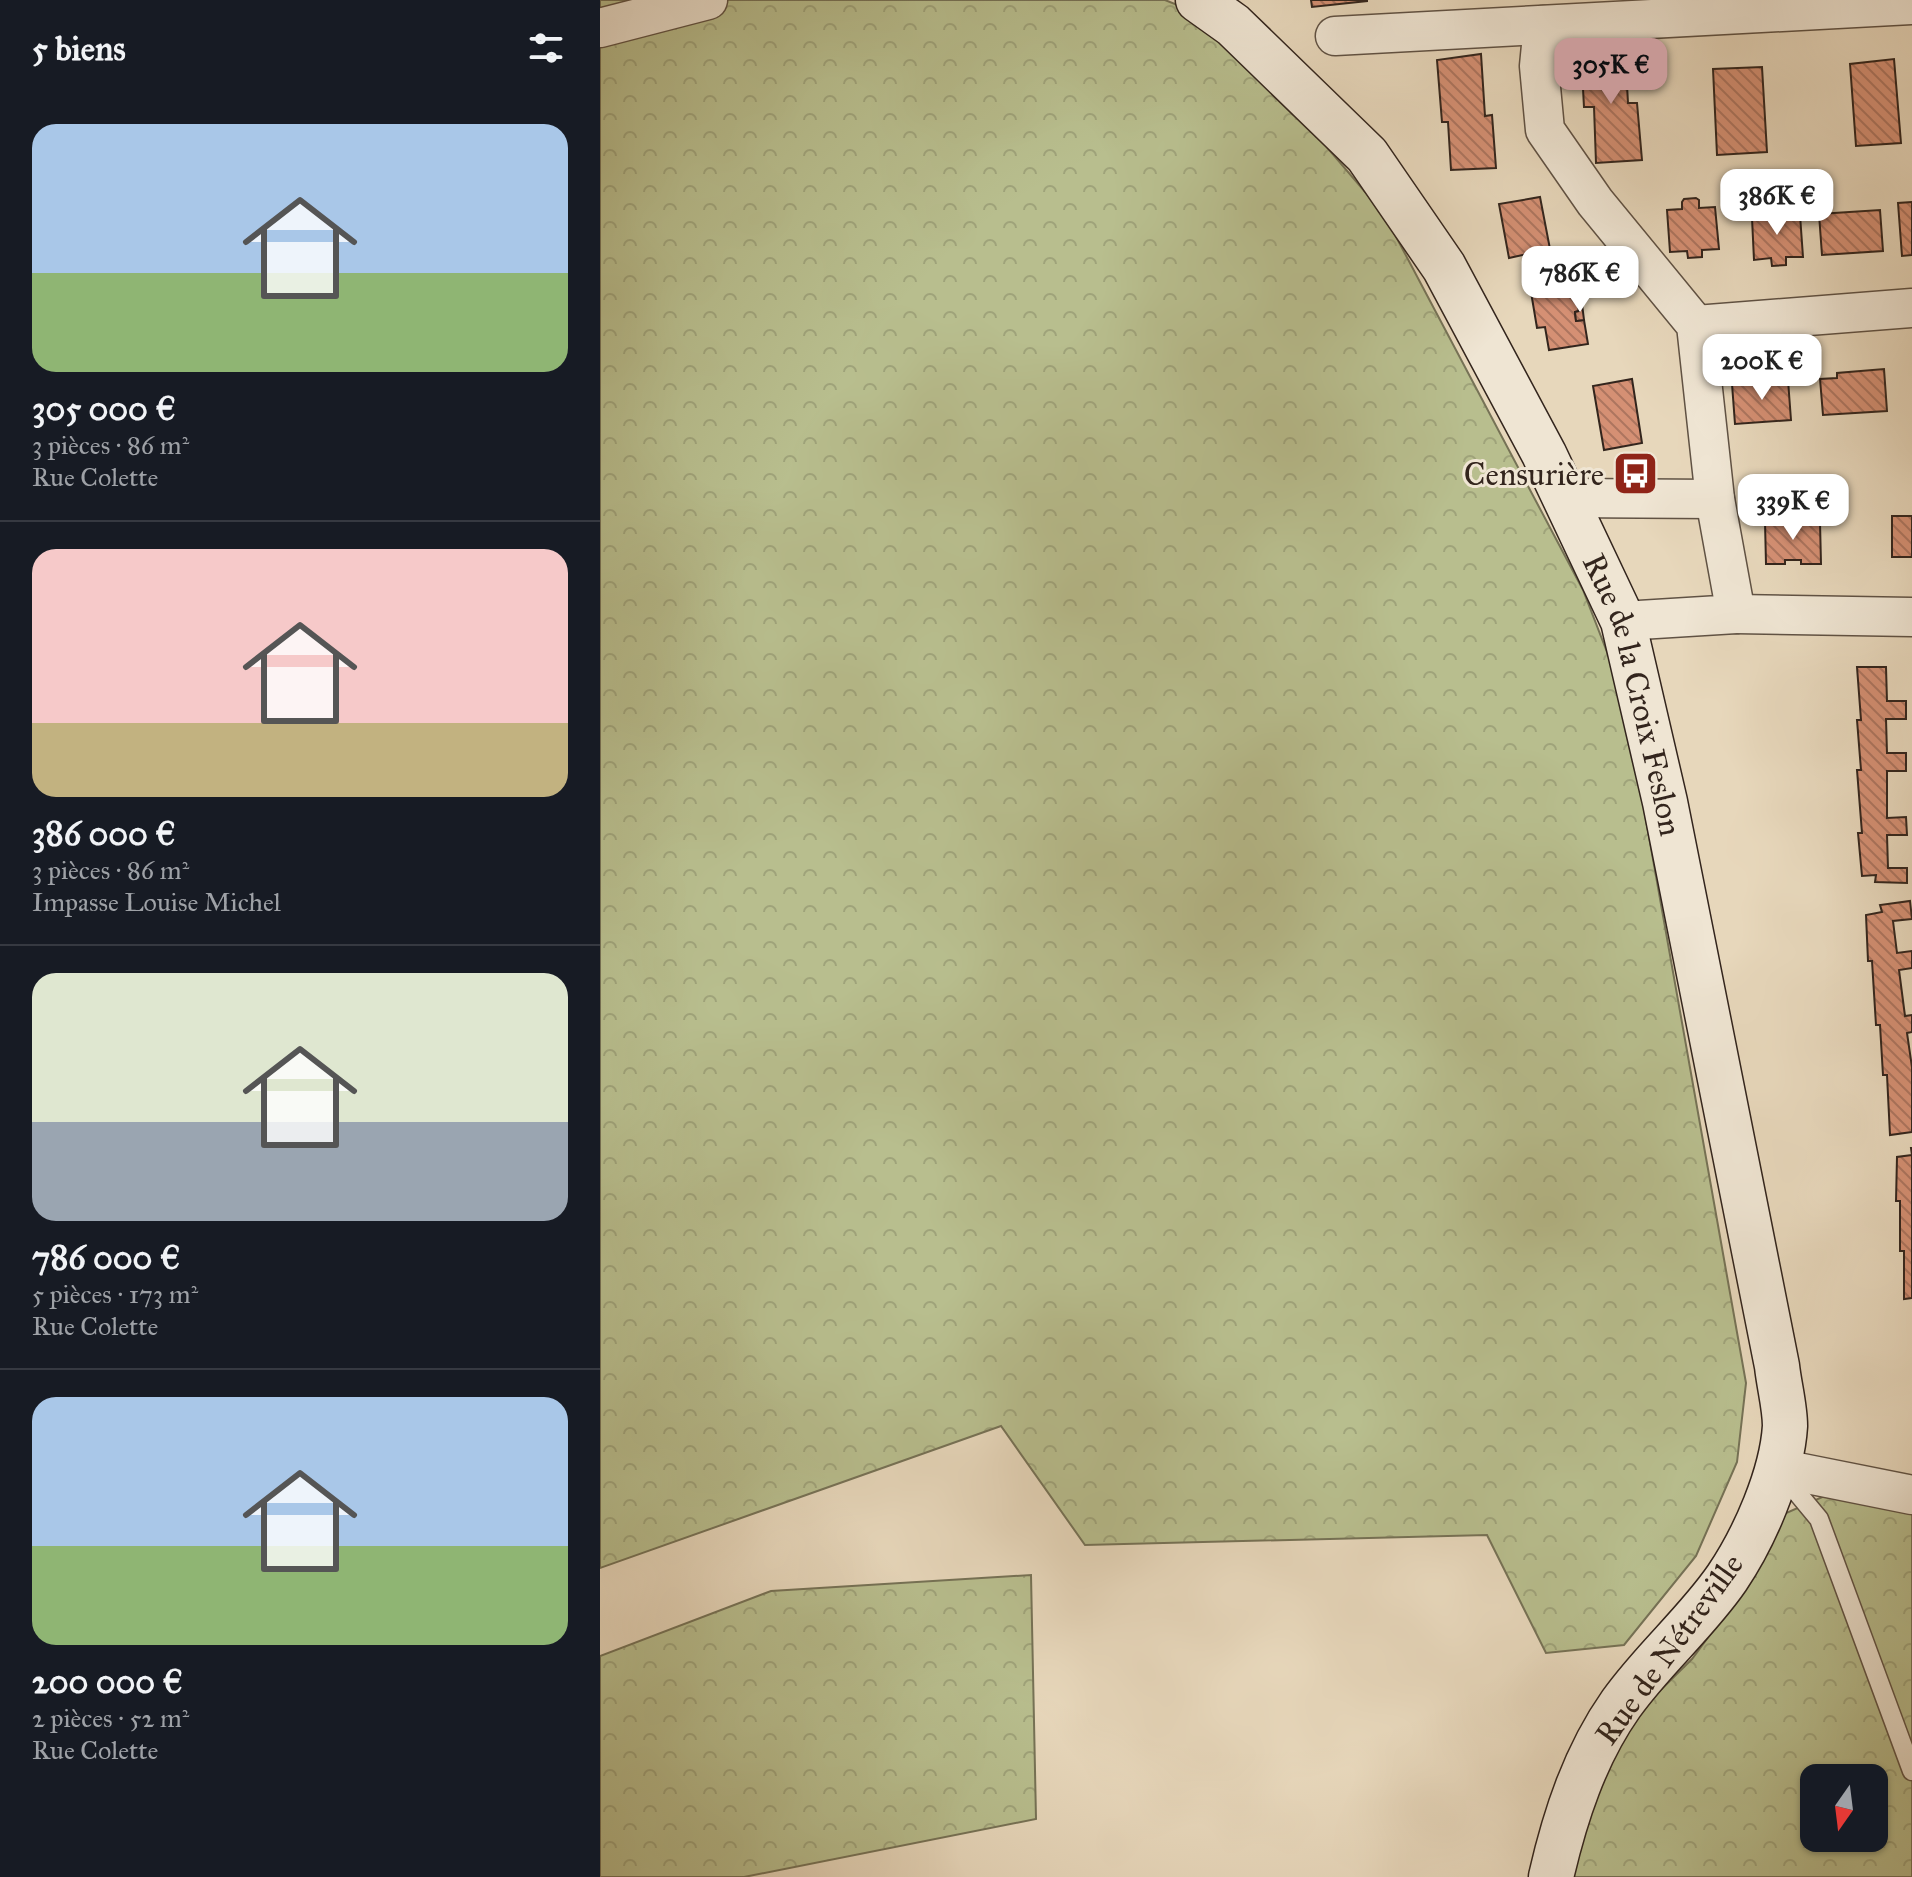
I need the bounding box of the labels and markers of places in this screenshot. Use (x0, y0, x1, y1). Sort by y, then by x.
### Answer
pin: 305K € (1546, 38, 1676, 106)
pin: 386K € (1712, 169, 1842, 237)
pin: 786K € (1515, 246, 1645, 314)
pin: 200K € (1697, 334, 1827, 402)
bus stop icon: Censurière (1611, 450, 1659, 498)
place label: Censurière (1464, 455, 1604, 494)
pin: 339K € (1728, 474, 1858, 542)

